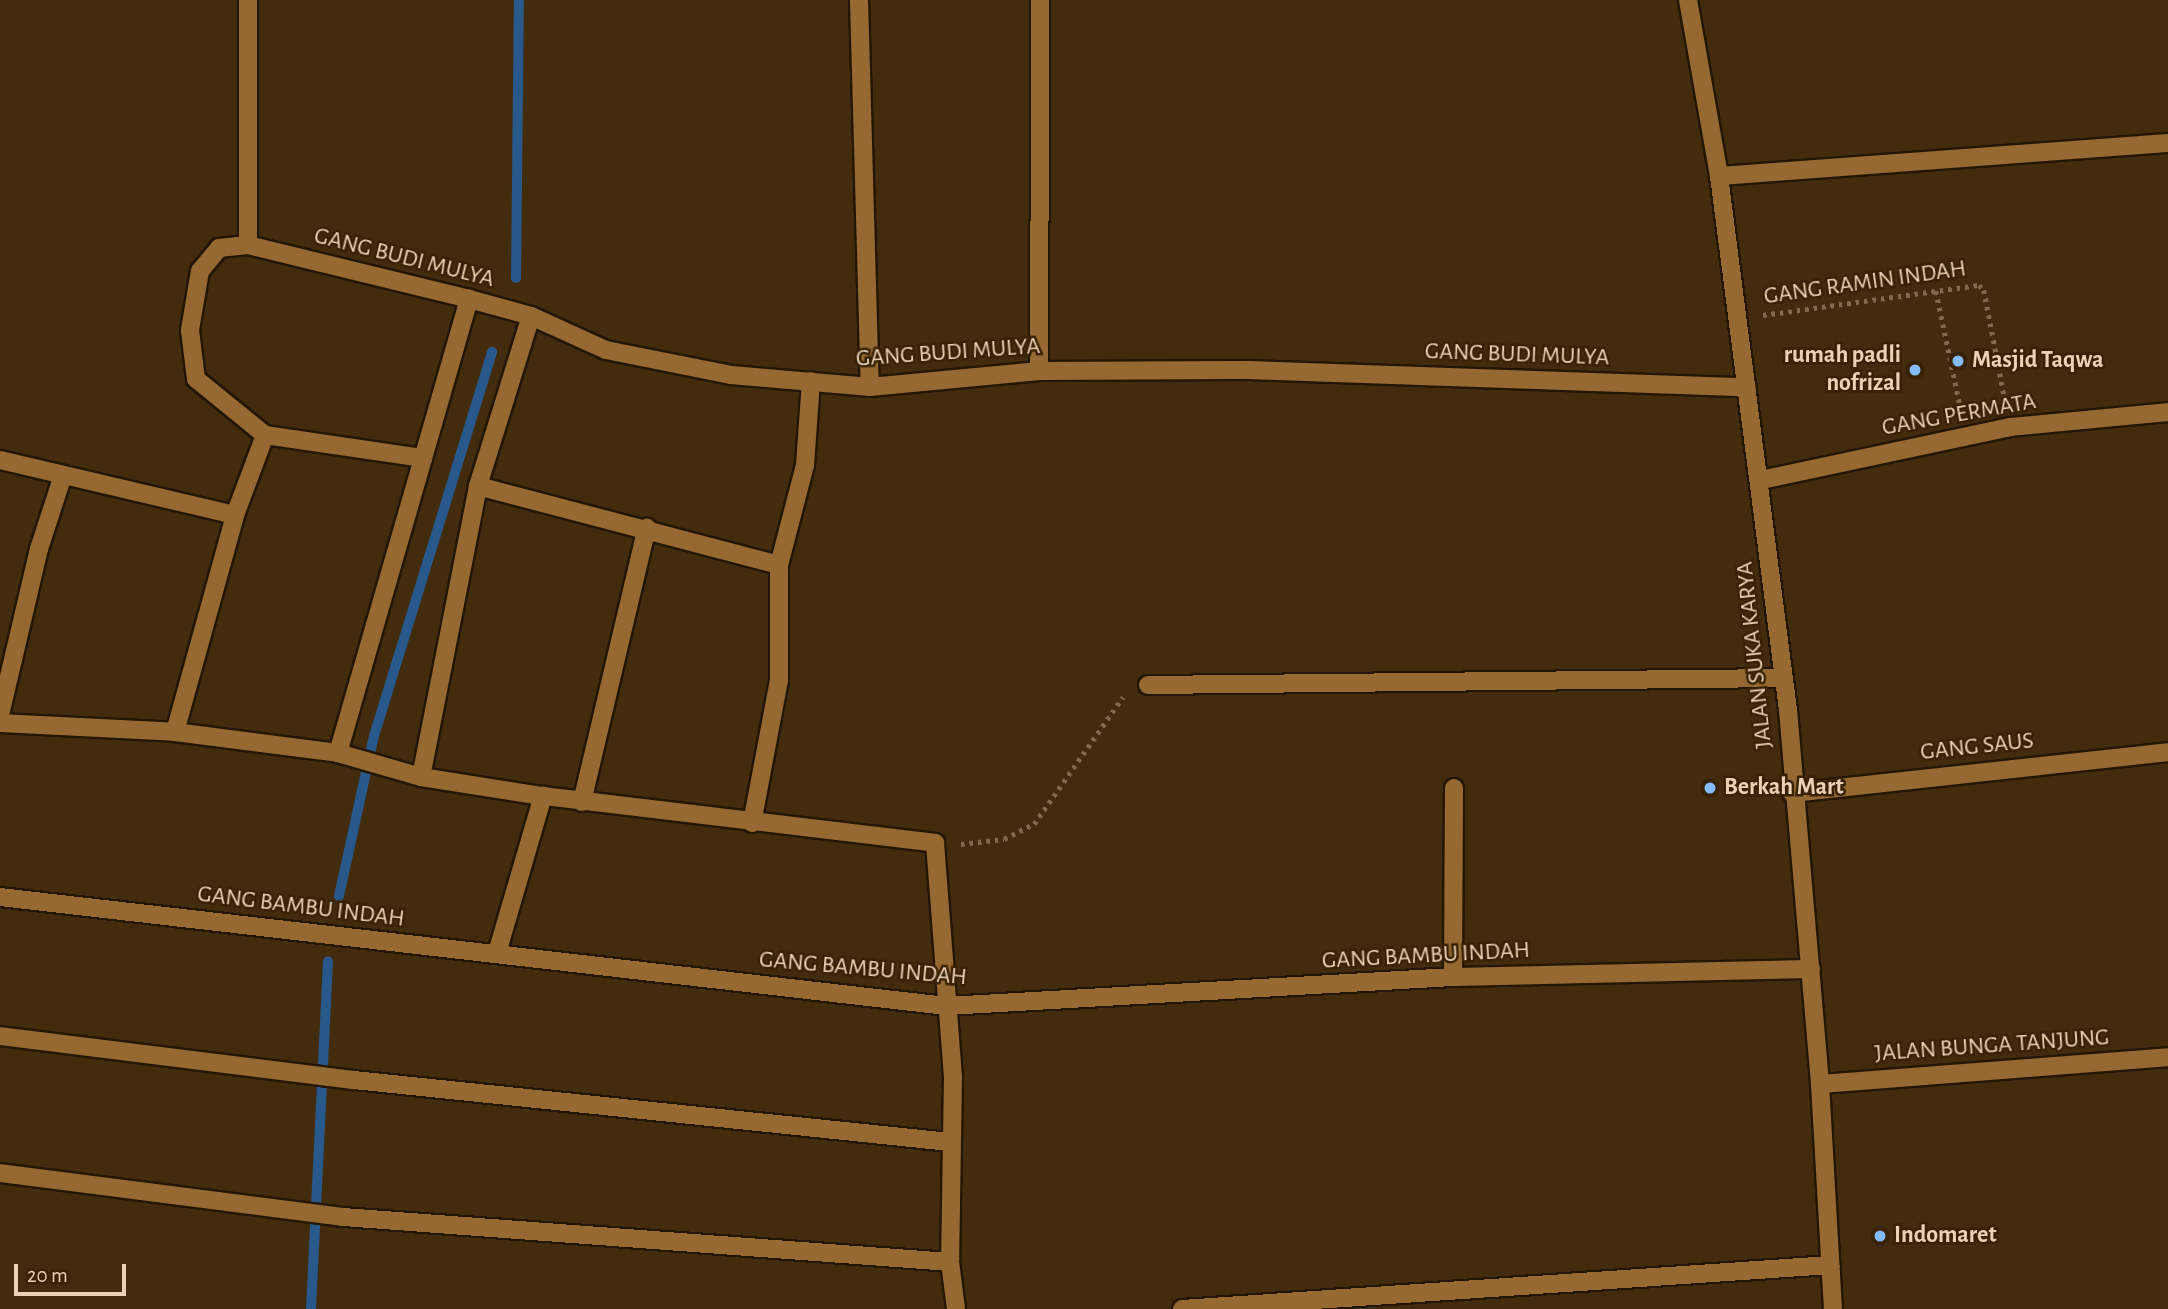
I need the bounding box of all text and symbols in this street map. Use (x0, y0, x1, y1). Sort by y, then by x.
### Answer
street label: GANG BUDI MULYA (311, 222, 497, 294)
street label: GANG RAMIN INDAH (1762, 255, 1968, 311)
street label: GANG BUDI MULYA (855, 332, 1041, 374)
street label: GANG BUDI MULYA (1424, 337, 1610, 373)
place label: rumah padli nofrizal (1784, 342, 1901, 398)
place label: Masjid Taqwa (1972, 347, 2104, 375)
marker: Masjid Taqwa (1950, 353, 1966, 369)
marker: rumah padli nofrizal (1907, 362, 1923, 378)
street label: GANG PERMATA (1880, 387, 2038, 443)
street label: JALAN SUKA KARYA (1731, 560, 1779, 750)
street label: GANG SAUS (1919, 727, 2035, 767)
place label: Berkah Mart (1724, 774, 1844, 802)
marker: Berkah Mart (1702, 780, 1718, 796)
street label: GANG BAMBU INDAH (196, 880, 406, 934)
street label: GANG BAMBU INDAH (1321, 936, 1531, 976)
street label: GANG BAMBU INDAH (758, 946, 968, 992)
street label: JALAN BUNGA TANJUNG (1874, 1023, 2110, 1069)
place label: Indomaret (1894, 1222, 1997, 1250)
marker: Indomaret (1872, 1228, 1888, 1244)
scale bar (18, 1250, 130, 1294)
text: 20 m (27, 1265, 68, 1286)

